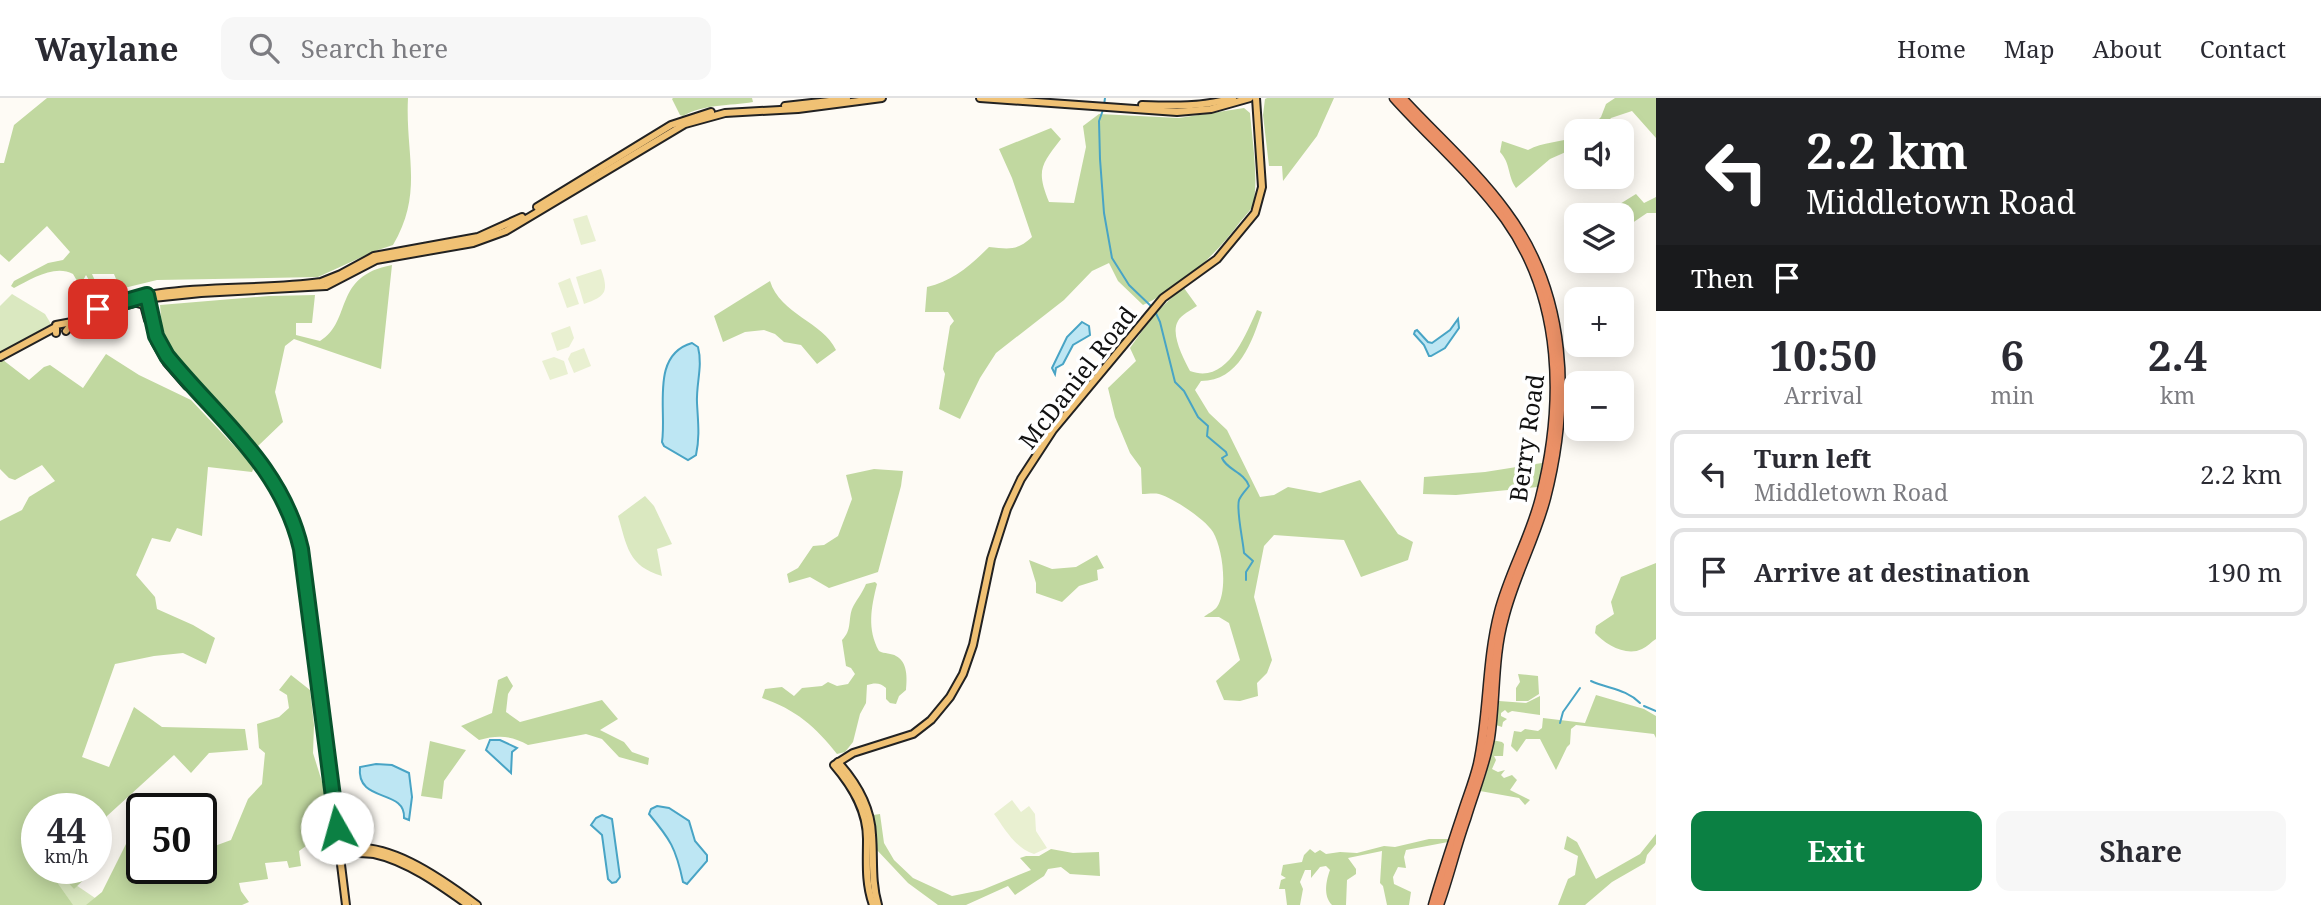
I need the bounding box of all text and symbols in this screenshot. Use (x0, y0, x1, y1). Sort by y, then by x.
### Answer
search box (221, 17, 711, 80)
text: Waylane (35, 26, 179, 71)
icon: search (245, 29, 283, 67)
text: Search here (301, 30, 448, 66)
text: Home (1897, 32, 1966, 65)
text: Map (2004, 32, 2055, 65)
text: About (2093, 32, 2162, 65)
text: Contact (2200, 32, 2286, 65)
text: 2.2 km (1806, 117, 1968, 183)
map controls (1564, 119, 1634, 441)
button: sound (1564, 119, 1634, 189)
icon: left (1691, 126, 1782, 217)
text: Middletown Road (1806, 180, 2076, 223)
button: layers (1564, 203, 1634, 273)
icon: arrive (1768, 259, 1806, 297)
text: Then (1691, 260, 1754, 296)
pin (68, 279, 128, 339)
button: + (1564, 287, 1634, 357)
icon: arrive (79, 290, 117, 328)
street label: McDaniel Road (1011, 299, 1143, 455)
text: 10:50 (1769, 326, 1877, 383)
text: 6 (2001, 326, 2024, 383)
text: 2.4 (2148, 326, 2208, 383)
button: − (1564, 371, 1634, 441)
street label: Berry Road (1501, 372, 1551, 504)
text: Arrival (1784, 379, 1863, 411)
text: min (1990, 379, 2034, 411)
text: km (2160, 379, 2195, 411)
text: Turn left (1754, 440, 1871, 476)
icon: left (1695, 455, 1733, 493)
text: 2.2 km (2200, 456, 2282, 492)
text: Middletown Road (1754, 476, 1948, 508)
icon: arrive (1695, 553, 1733, 591)
text: Arrive at destination (1754, 554, 2030, 590)
text: 190 m (2207, 554, 2282, 590)
position arrow (300, 791, 374, 865)
speed limit sign: 50 (126, 793, 217, 884)
text: 44 (47, 806, 86, 853)
button: Exit (1691, 811, 1982, 891)
button: Share (1996, 811, 2286, 891)
text: km/h (44, 844, 89, 868)

